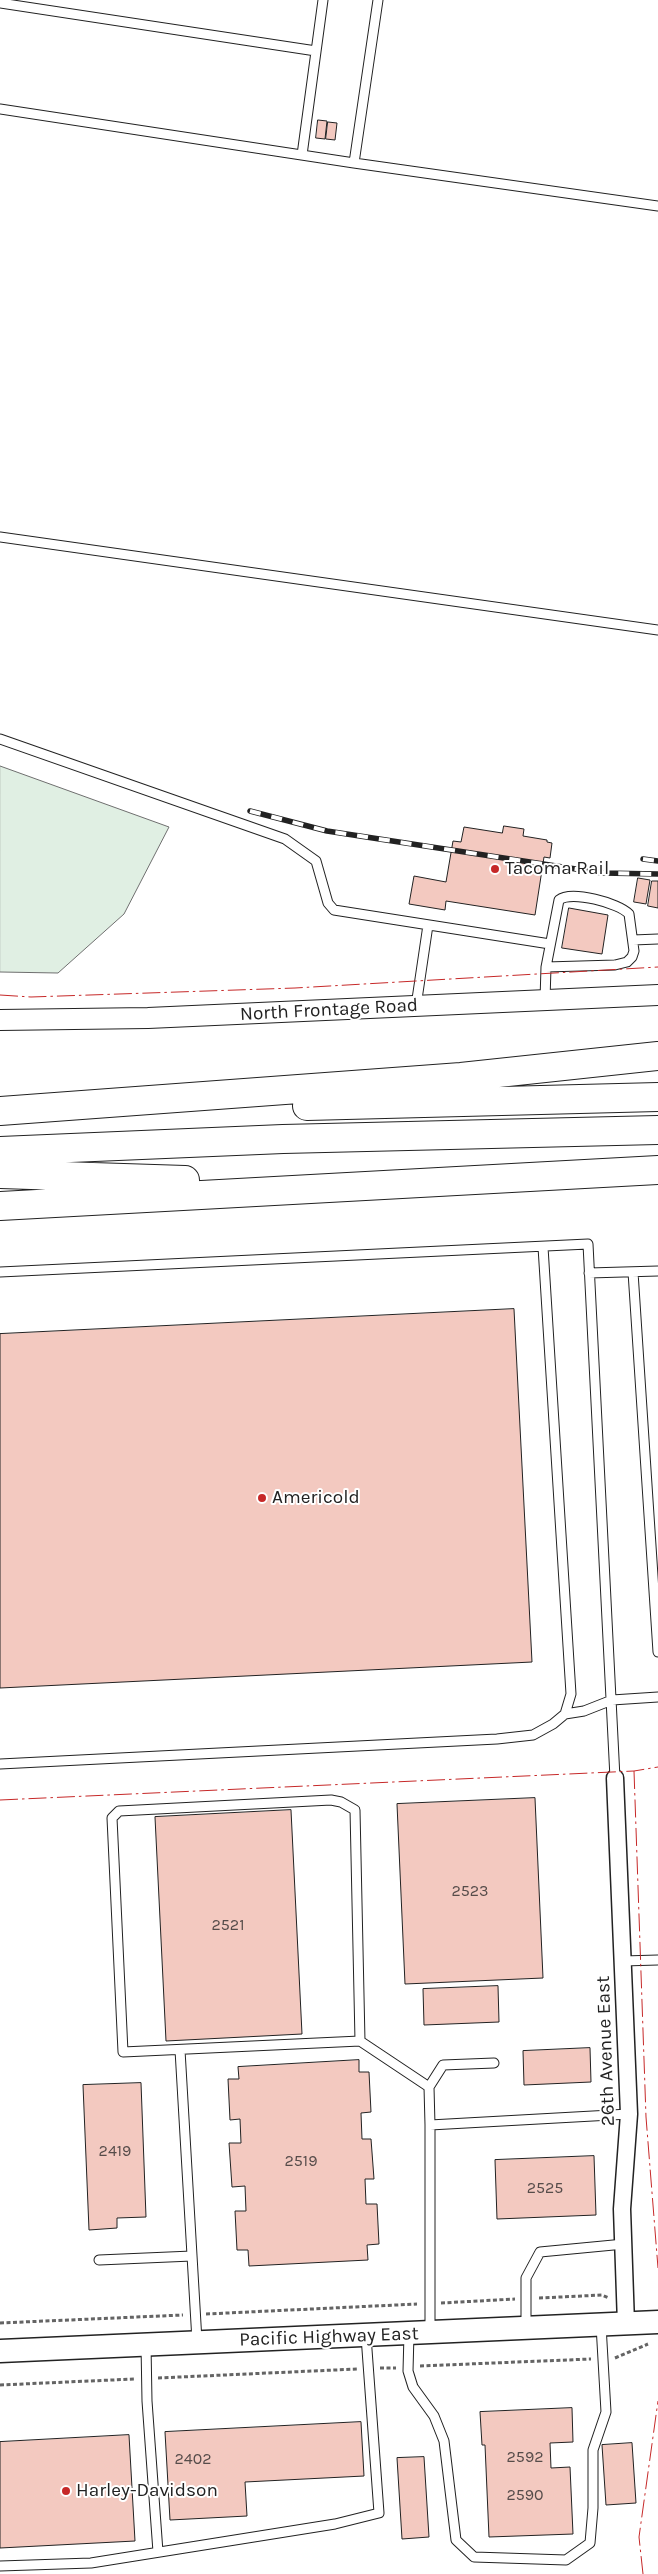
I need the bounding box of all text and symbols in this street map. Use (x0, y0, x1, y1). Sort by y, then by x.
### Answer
place label: Tacoma Rail (505, 858, 609, 880)
marker: Tacoma Rail (489, 863, 501, 875)
street label: North Frontage Road (239, 994, 419, 1026)
place label: Americold (272, 1487, 360, 1509)
marker: Americold (256, 1492, 268, 1504)
house number: 2523 (451, 1881, 489, 1901)
house number: 2521 (212, 1915, 244, 1935)
street label: 26th Avenue East (592, 1975, 620, 2127)
house number: 2419 (99, 2141, 131, 2161)
house number: 2519 (285, 2151, 317, 2171)
house number: 2525 (527, 2178, 563, 2198)
street label: Pacific Highway East (239, 2322, 419, 2352)
house number: 2592 (507, 2447, 543, 2467)
house number: 2402 (175, 2449, 211, 2469)
place label: Harley-Davidson (76, 2480, 218, 2502)
marker: Harley-Davidson (60, 2485, 72, 2497)
house number: 2590 (506, 2485, 544, 2505)

